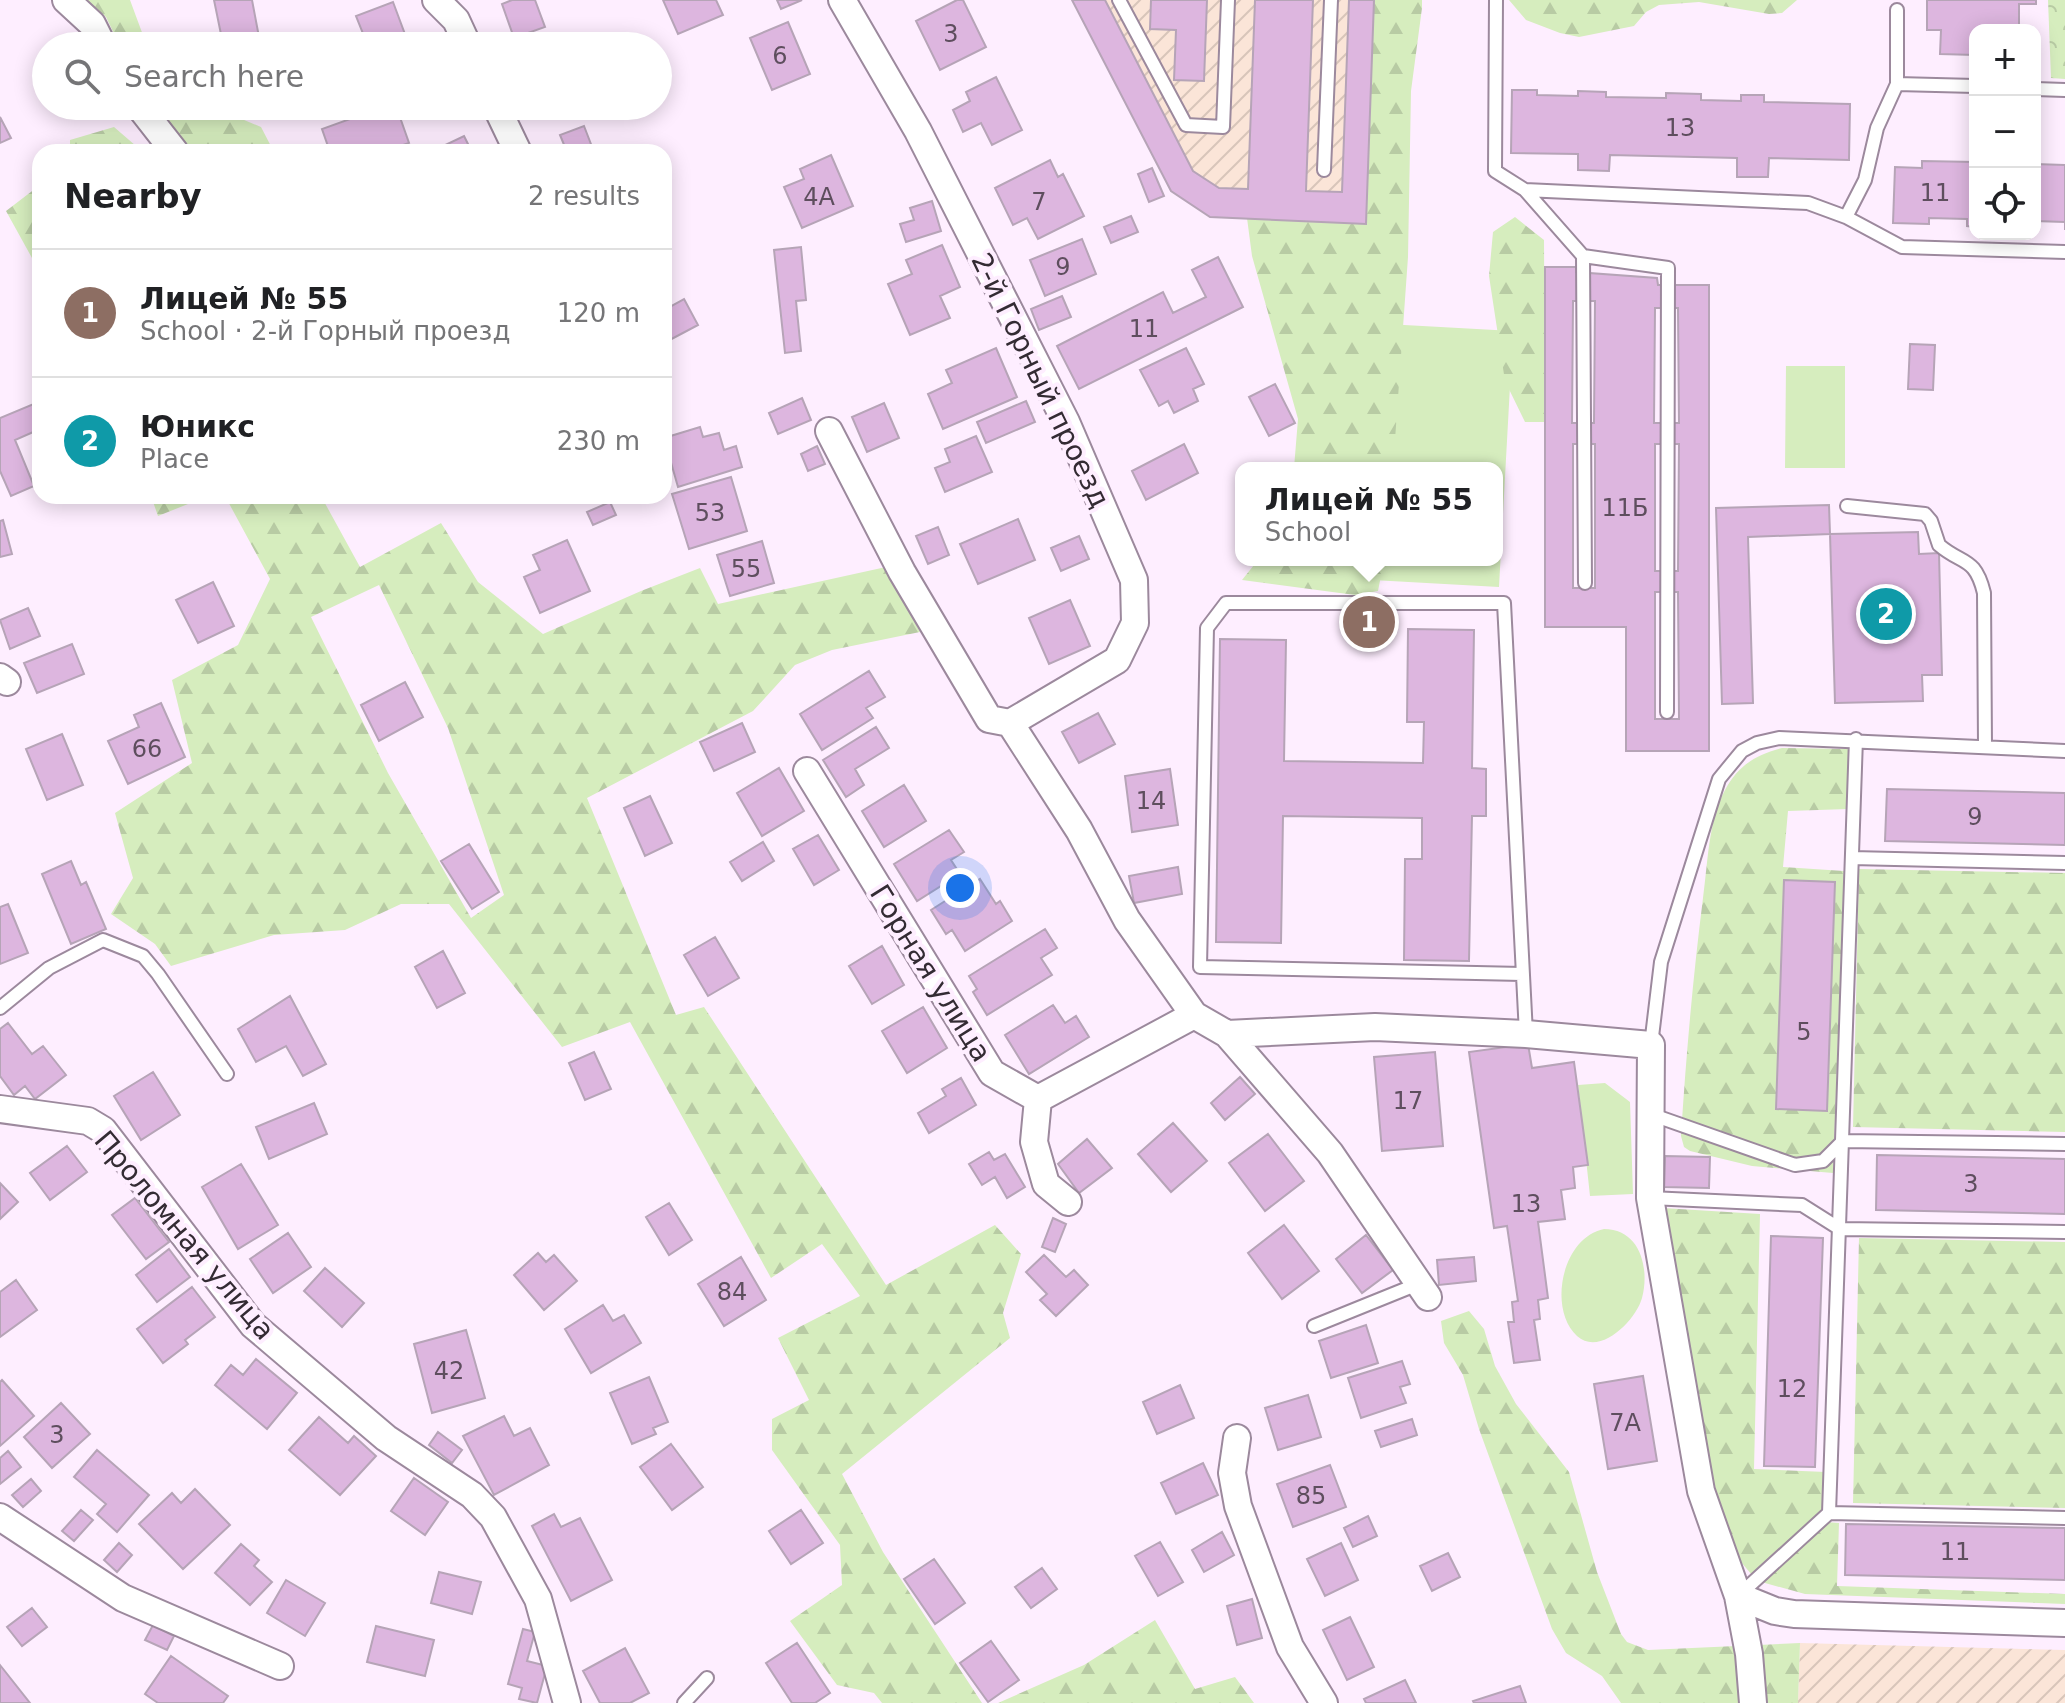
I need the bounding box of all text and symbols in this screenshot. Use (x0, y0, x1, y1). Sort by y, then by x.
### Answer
house number: 3 (943, 20, 959, 48)
map controls (1969, 24, 2041, 240)
button: + (1969, 24, 2041, 96)
search box (32, 32, 672, 120)
house number: 6 (772, 42, 788, 70)
icon: search (60, 54, 104, 98)
text: Search here (124, 59, 304, 94)
button: − (1969, 96, 2041, 168)
house number: 13 (1665, 114, 1695, 142)
button: locate (1969, 168, 2041, 240)
text: Nearby (64, 176, 202, 216)
house number: 11 (1920, 179, 1950, 207)
text: 2 results (528, 181, 640, 211)
house number: 4А (803, 183, 835, 211)
house number: 7 (1031, 188, 1047, 216)
street label: 2-й Горный проезд (965, 248, 1117, 513)
house number: 9 (1055, 253, 1071, 281)
text: Лицей № 55 (140, 281, 348, 316)
text: 1 (81, 298, 99, 328)
text: 120 m (557, 298, 640, 328)
house number: 11 (1129, 315, 1159, 343)
text: School · 2-й Горный проезд (140, 316, 510, 346)
text: Юникс (140, 409, 255, 444)
text: 2 (81, 426, 99, 456)
text: 230 m (557, 426, 640, 456)
text: Place (140, 444, 209, 474)
popup (1235, 462, 1503, 566)
text: Лицей № 55 (1265, 482, 1473, 517)
house number: 11Б (1601, 494, 1649, 522)
house number: 53 (695, 499, 725, 527)
text: School (1265, 517, 1351, 547)
house number: 55 (731, 555, 761, 583)
pin: 2 (1860, 584, 1912, 644)
pin: 1 (1343, 592, 1395, 652)
house number: 66 (132, 735, 162, 763)
house number: 14 (1136, 787, 1166, 815)
house number: 9 (1967, 803, 1983, 831)
your location (940, 868, 980, 908)
street label: Горная улица (863, 879, 998, 1068)
house number: 5 (1796, 1018, 1812, 1046)
house number: 17 (1393, 1087, 1423, 1115)
street label: Проломная улица (88, 1124, 282, 1346)
house number: 3 (1963, 1170, 1979, 1198)
house number: 13 (1511, 1190, 1541, 1218)
house number: 84 (717, 1278, 747, 1306)
house number: 42 (434, 1357, 464, 1385)
house number: 12 (1777, 1375, 1807, 1403)
house number: 7А (1609, 1409, 1641, 1437)
house number: 3 (49, 1421, 65, 1449)
house number: 85 (1296, 1482, 1326, 1510)
house number: 11 (1940, 1538, 1970, 1566)

